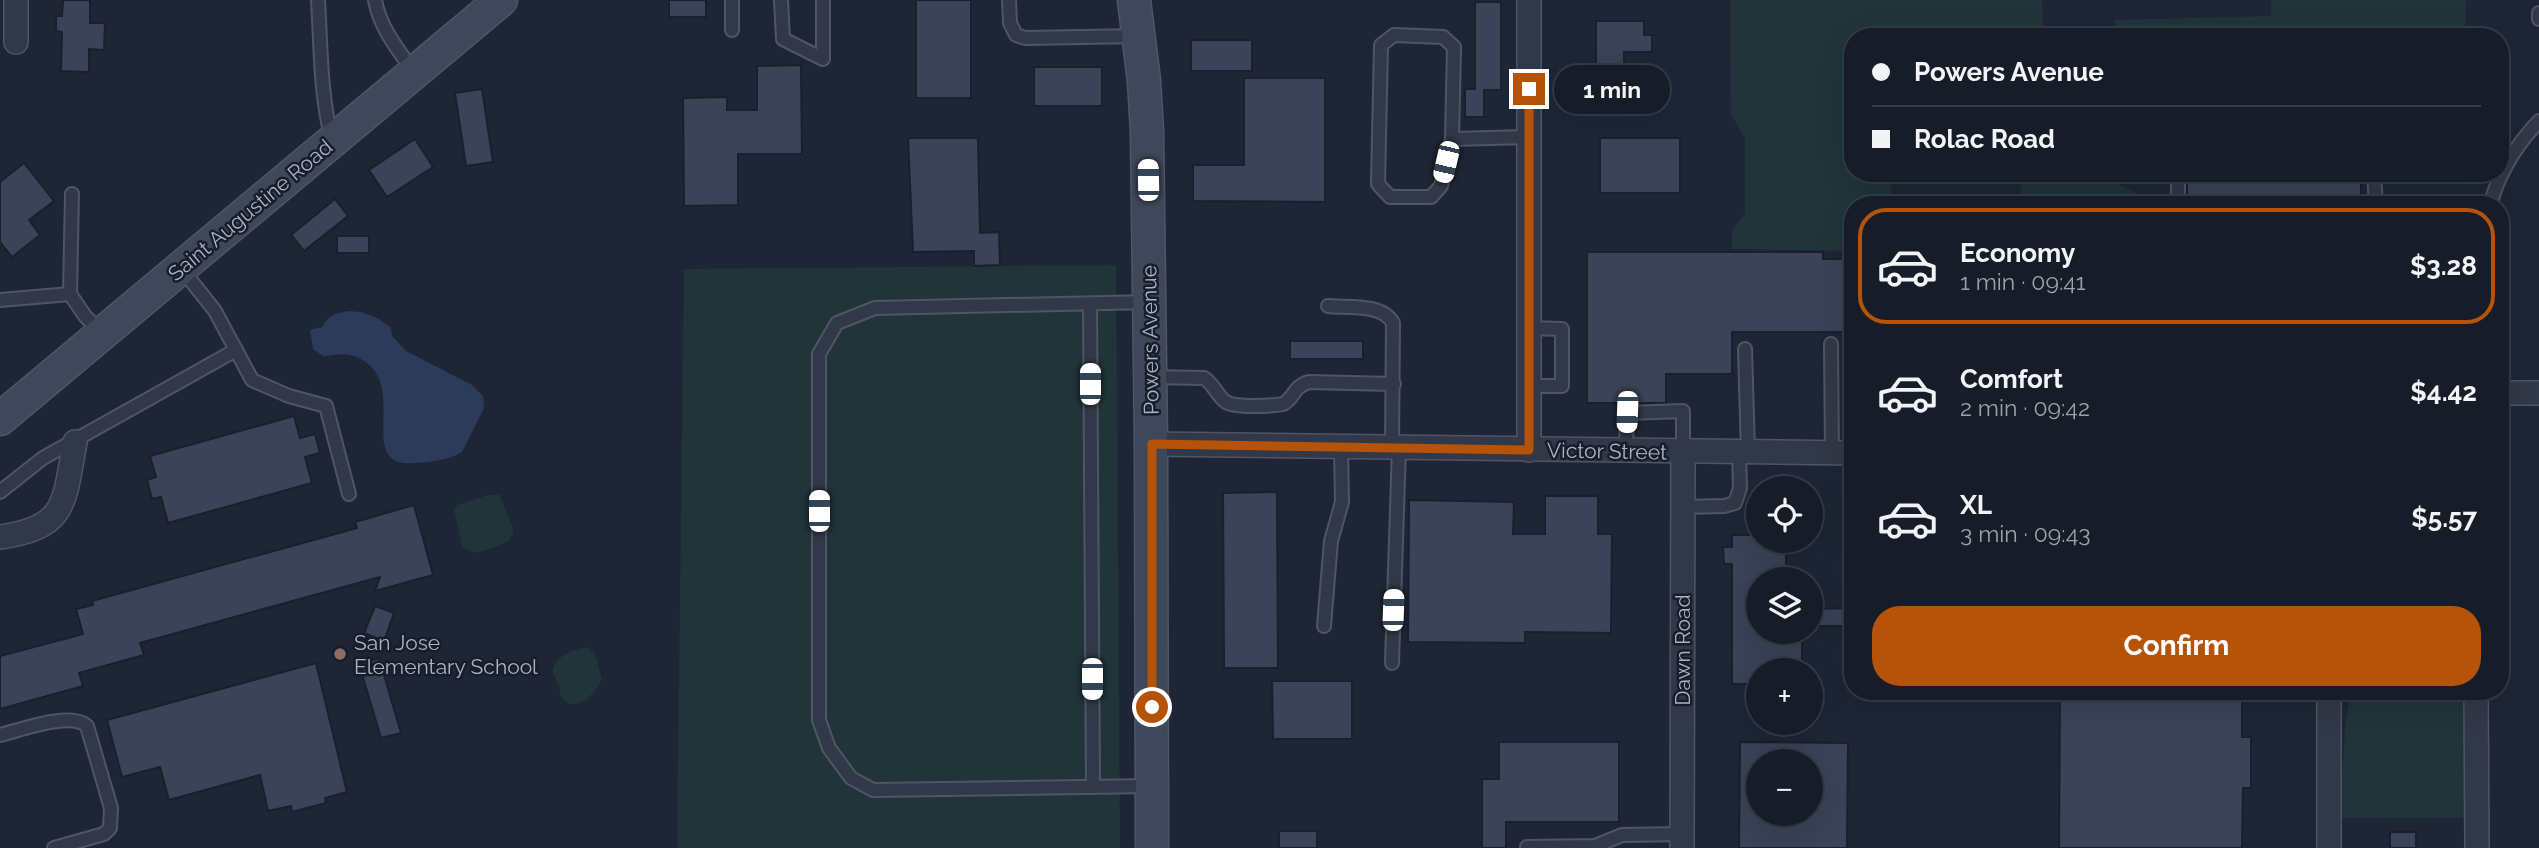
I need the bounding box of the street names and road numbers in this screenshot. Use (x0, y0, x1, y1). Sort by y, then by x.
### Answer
street label: Saint Augustine Road (163, 134, 337, 286)
street label: Powers Avenue (1136, 265, 1164, 415)
street label: Victor Street (1547, 437, 1667, 465)
street label: Dawn Road (1670, 594, 1695, 706)

